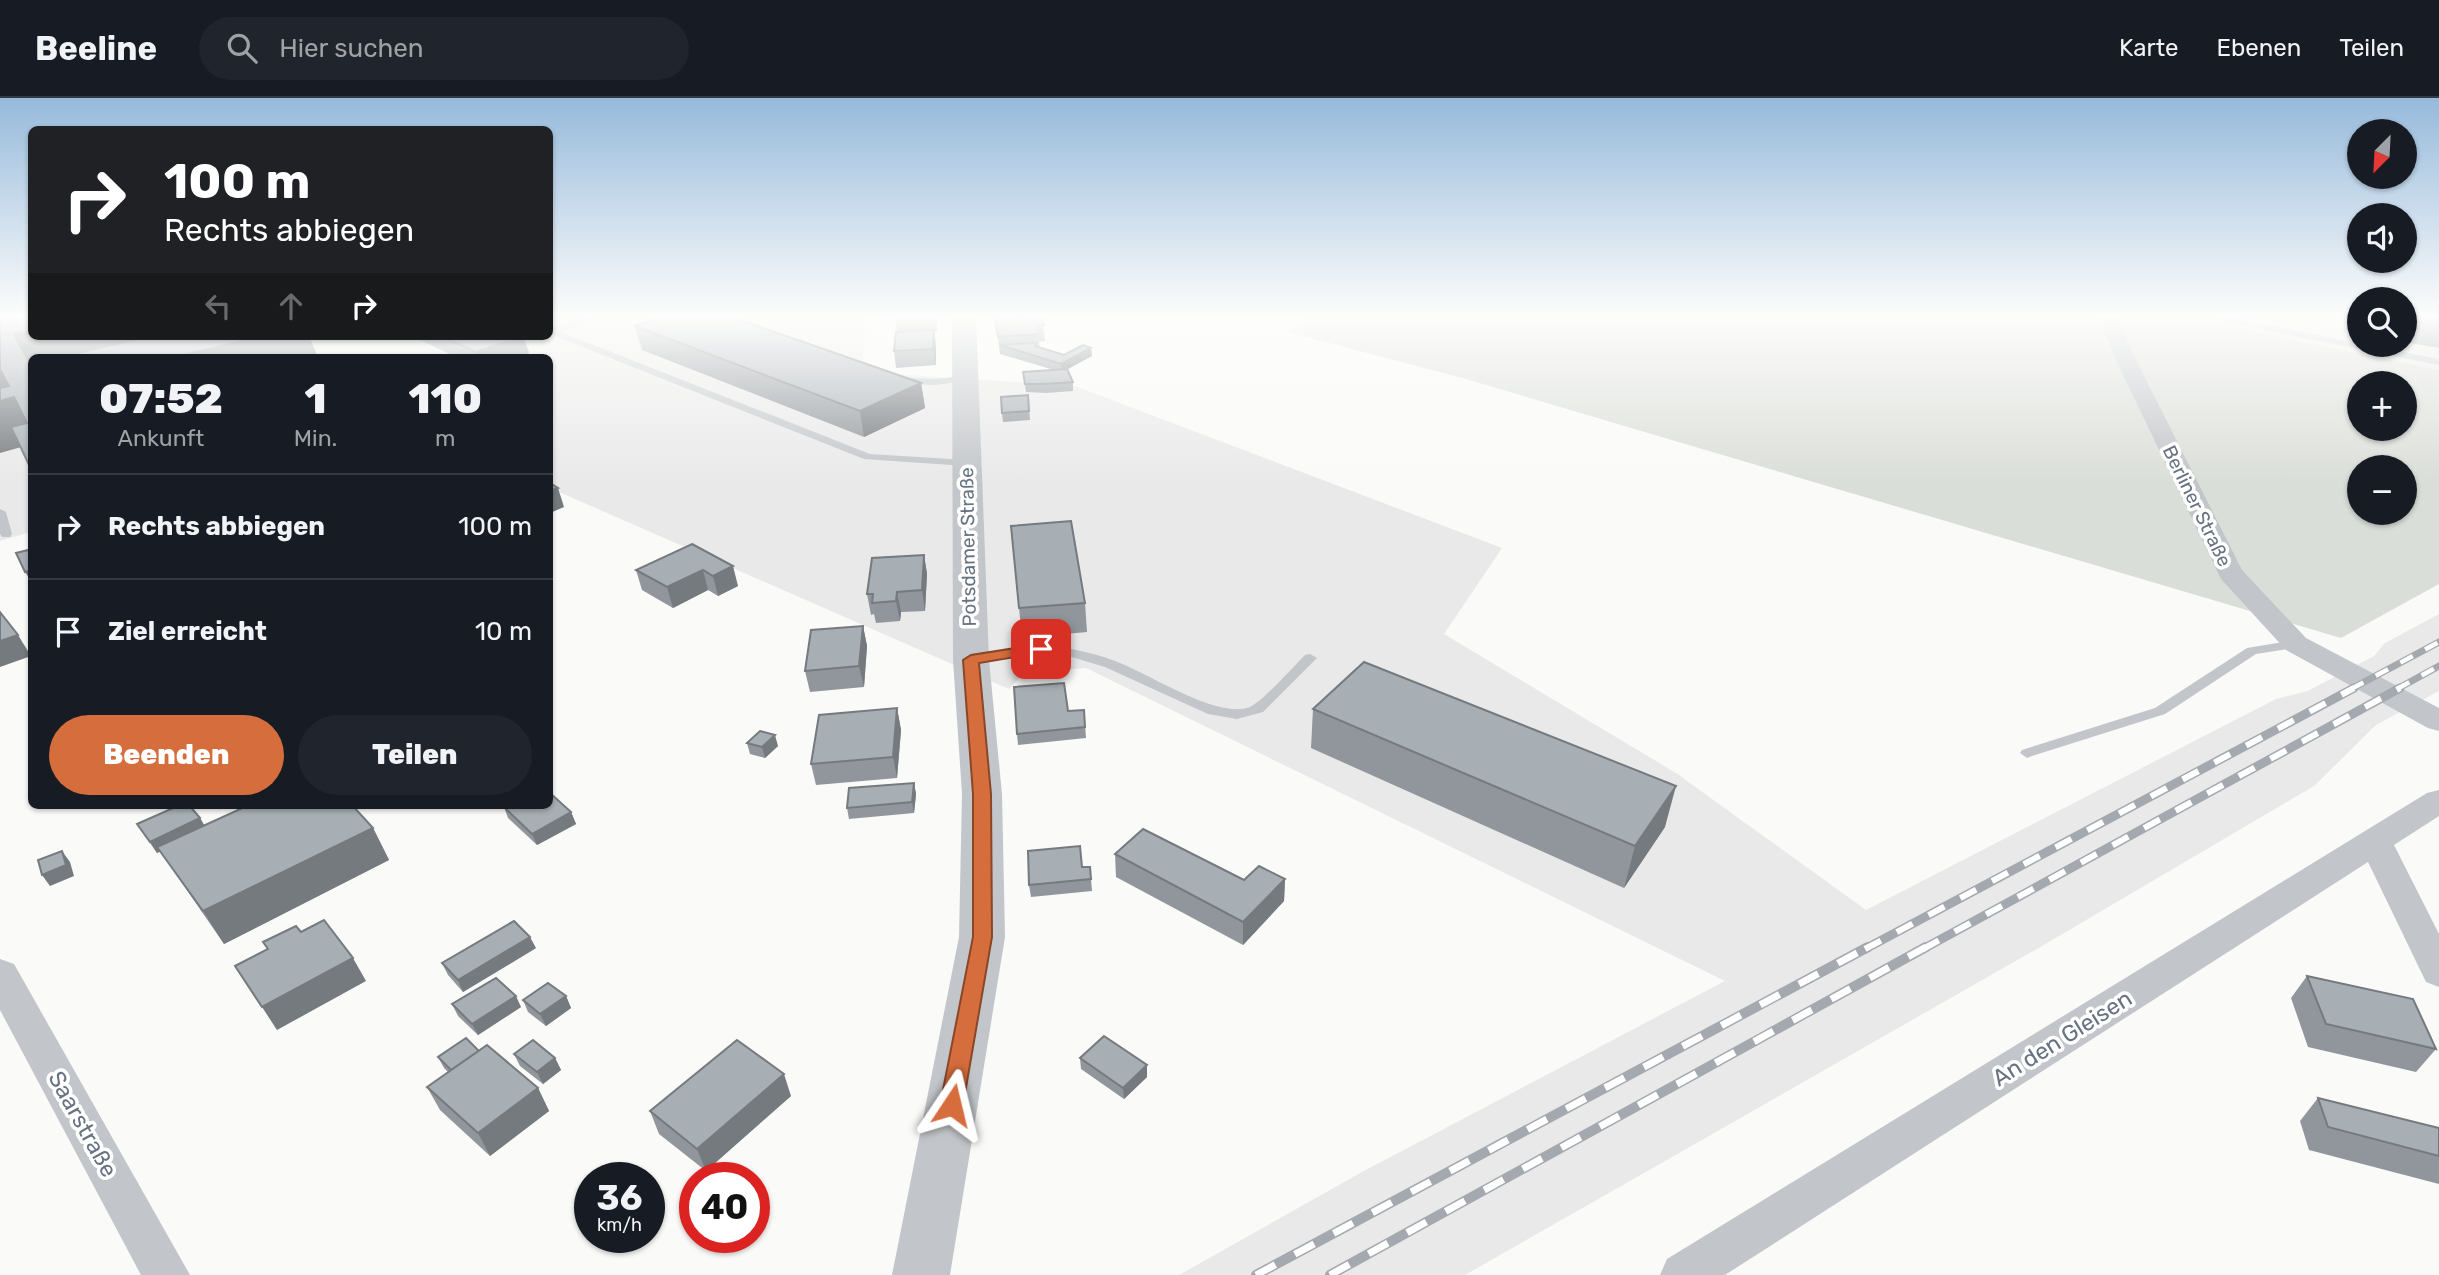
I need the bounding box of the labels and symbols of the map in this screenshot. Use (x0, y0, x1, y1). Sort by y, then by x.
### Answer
north arrow (2347, 119, 2417, 189)
street label: Berliner Straße (2158, 442, 2236, 570)
street label: Potsdamer Straße (955, 467, 981, 627)
pin (1011, 619, 1071, 679)
street label: An den Gleisen (1987, 984, 2137, 1092)
street label: Saarstraße (42, 1066, 124, 1182)
position arrow (915, 1068, 989, 1142)
speed limit sign: 40 (679, 1162, 770, 1253)

